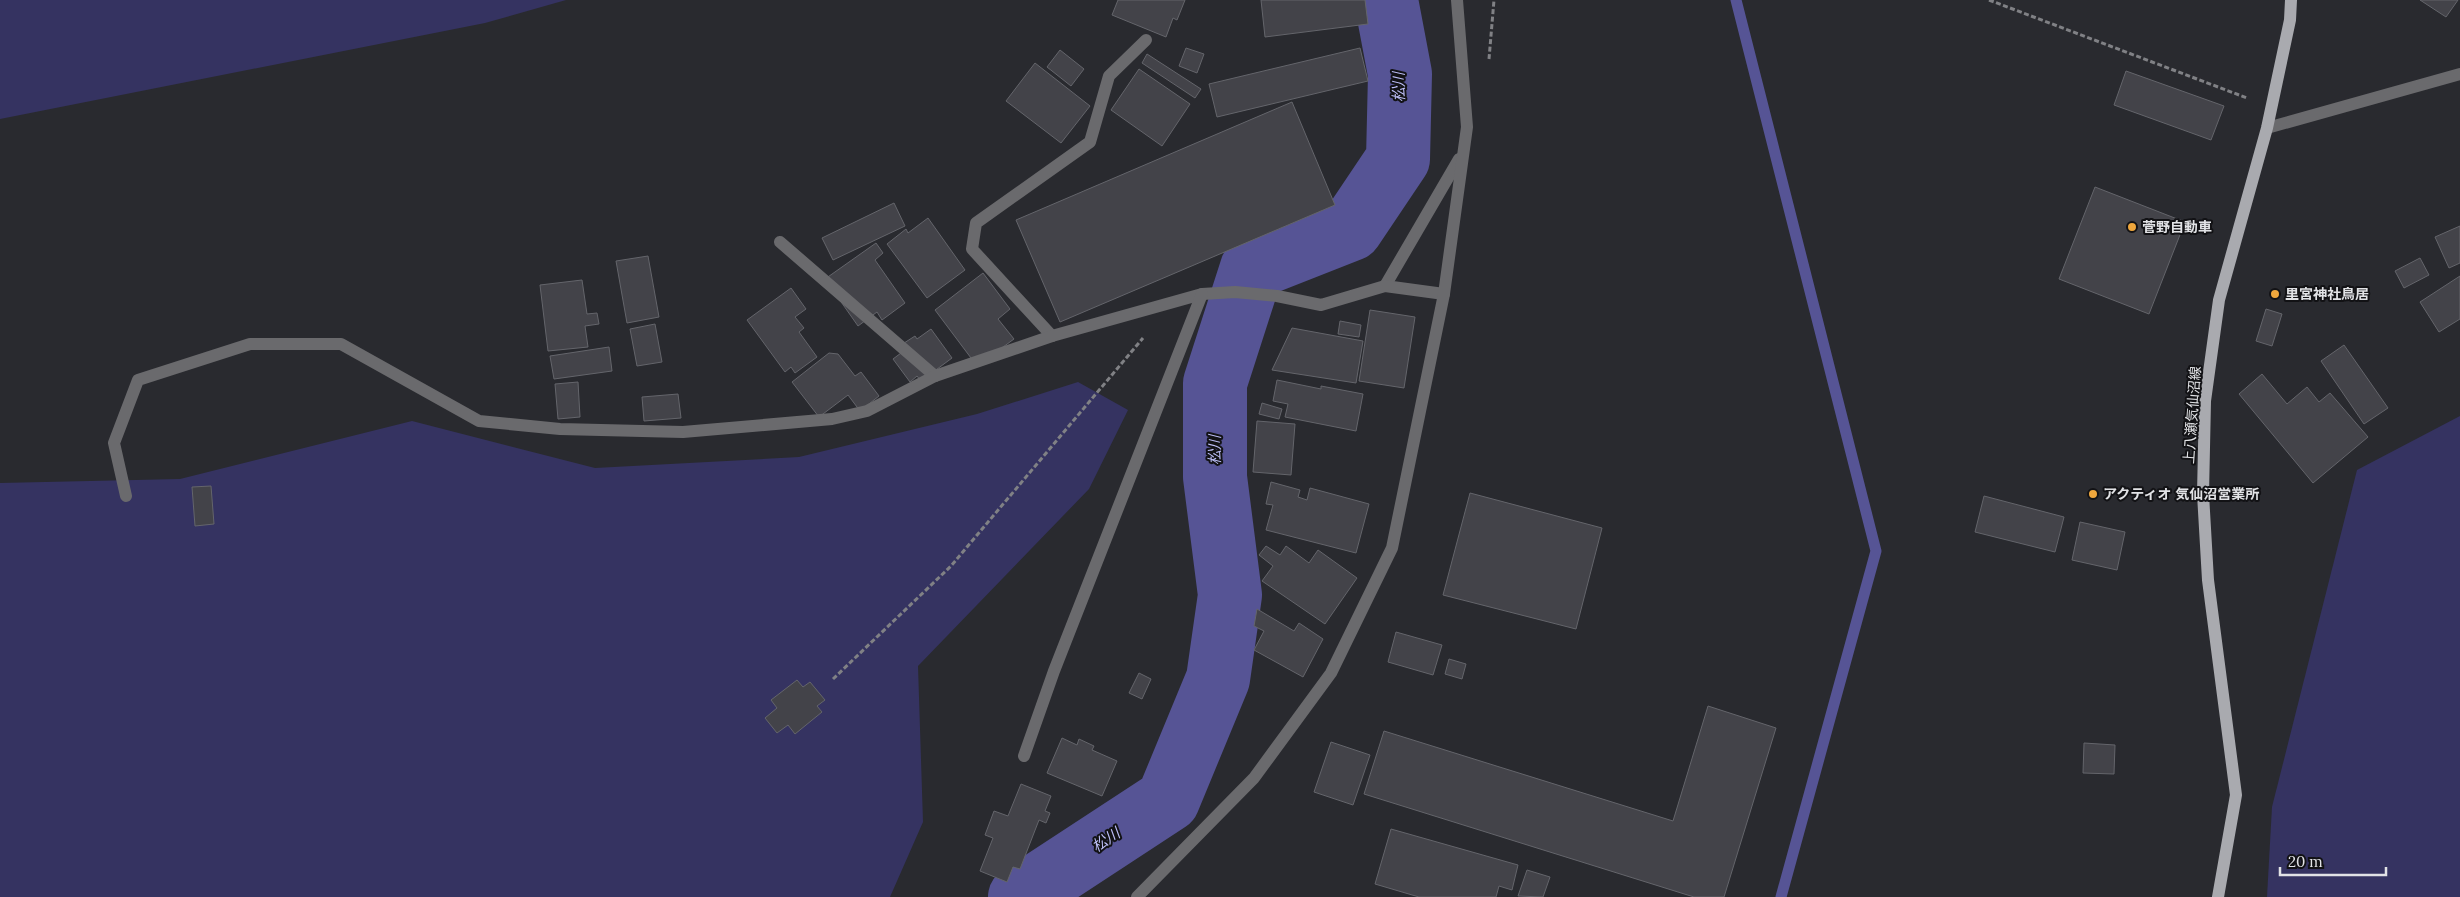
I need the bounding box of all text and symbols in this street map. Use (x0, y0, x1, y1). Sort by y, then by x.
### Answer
water label: 松川 (1389, 70, 1408, 102)
place label: 菅野自動車 (2142, 218, 2212, 236)
marker: 菅野自動車 (2126, 221, 2138, 233)
place label: 里宮神社鳥居 (2285, 285, 2369, 303)
marker: 里宮神社鳥居 (2269, 288, 2281, 300)
street label: 上八瀬気仙沼線 (2180, 365, 2204, 465)
water label: 松川 (1205, 433, 1224, 465)
place label: アクティオ 気仙沼営業所 (2103, 485, 2259, 503)
marker: アクティオ 気仙沼営業所 (2087, 488, 2099, 500)
water label: 松川 (1088, 822, 1125, 856)
scale bar (2280, 844, 2386, 876)
text: 20 m (2288, 852, 2323, 871)

